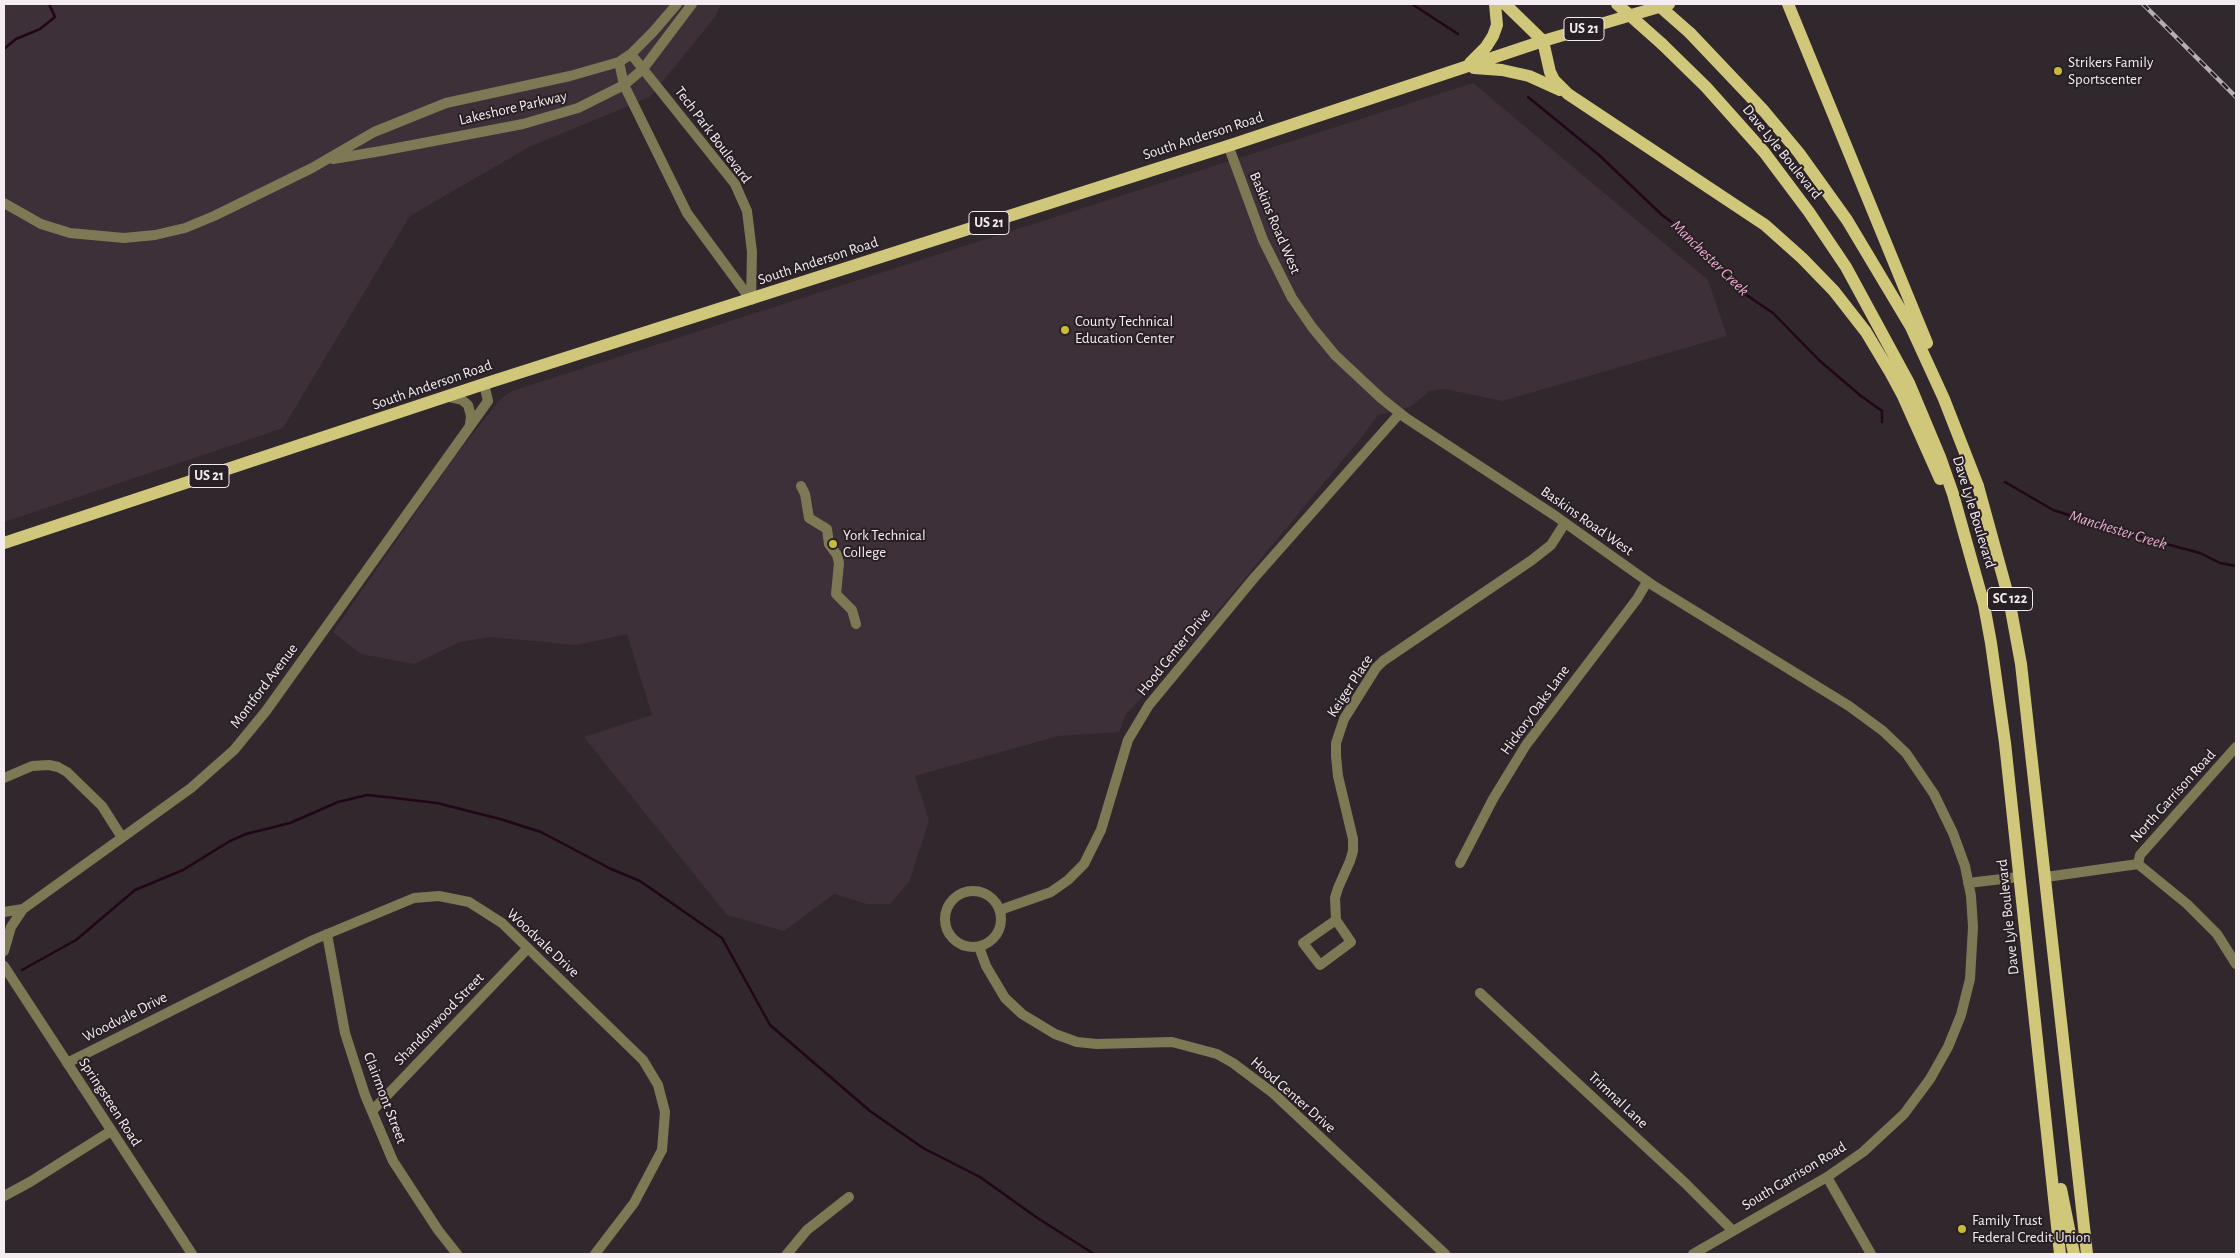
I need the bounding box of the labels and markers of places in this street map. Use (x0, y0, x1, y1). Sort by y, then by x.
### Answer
place label: Strikers Family Sportscenter (2068, 53, 2153, 88)
marker: Strikers Family Sportscenter (2052, 65, 2064, 77)
place label: County Technical Education Center (1075, 312, 1174, 347)
marker: County Technical Education Center (1059, 324, 1071, 336)
place label: York Technical College (843, 526, 926, 561)
marker: York Technical College (827, 538, 839, 550)
place label: Family Trust Federal Credit Union (1972, 1211, 2091, 1246)
marker: Family Trust Federal Credit Union (1956, 1223, 1968, 1235)

